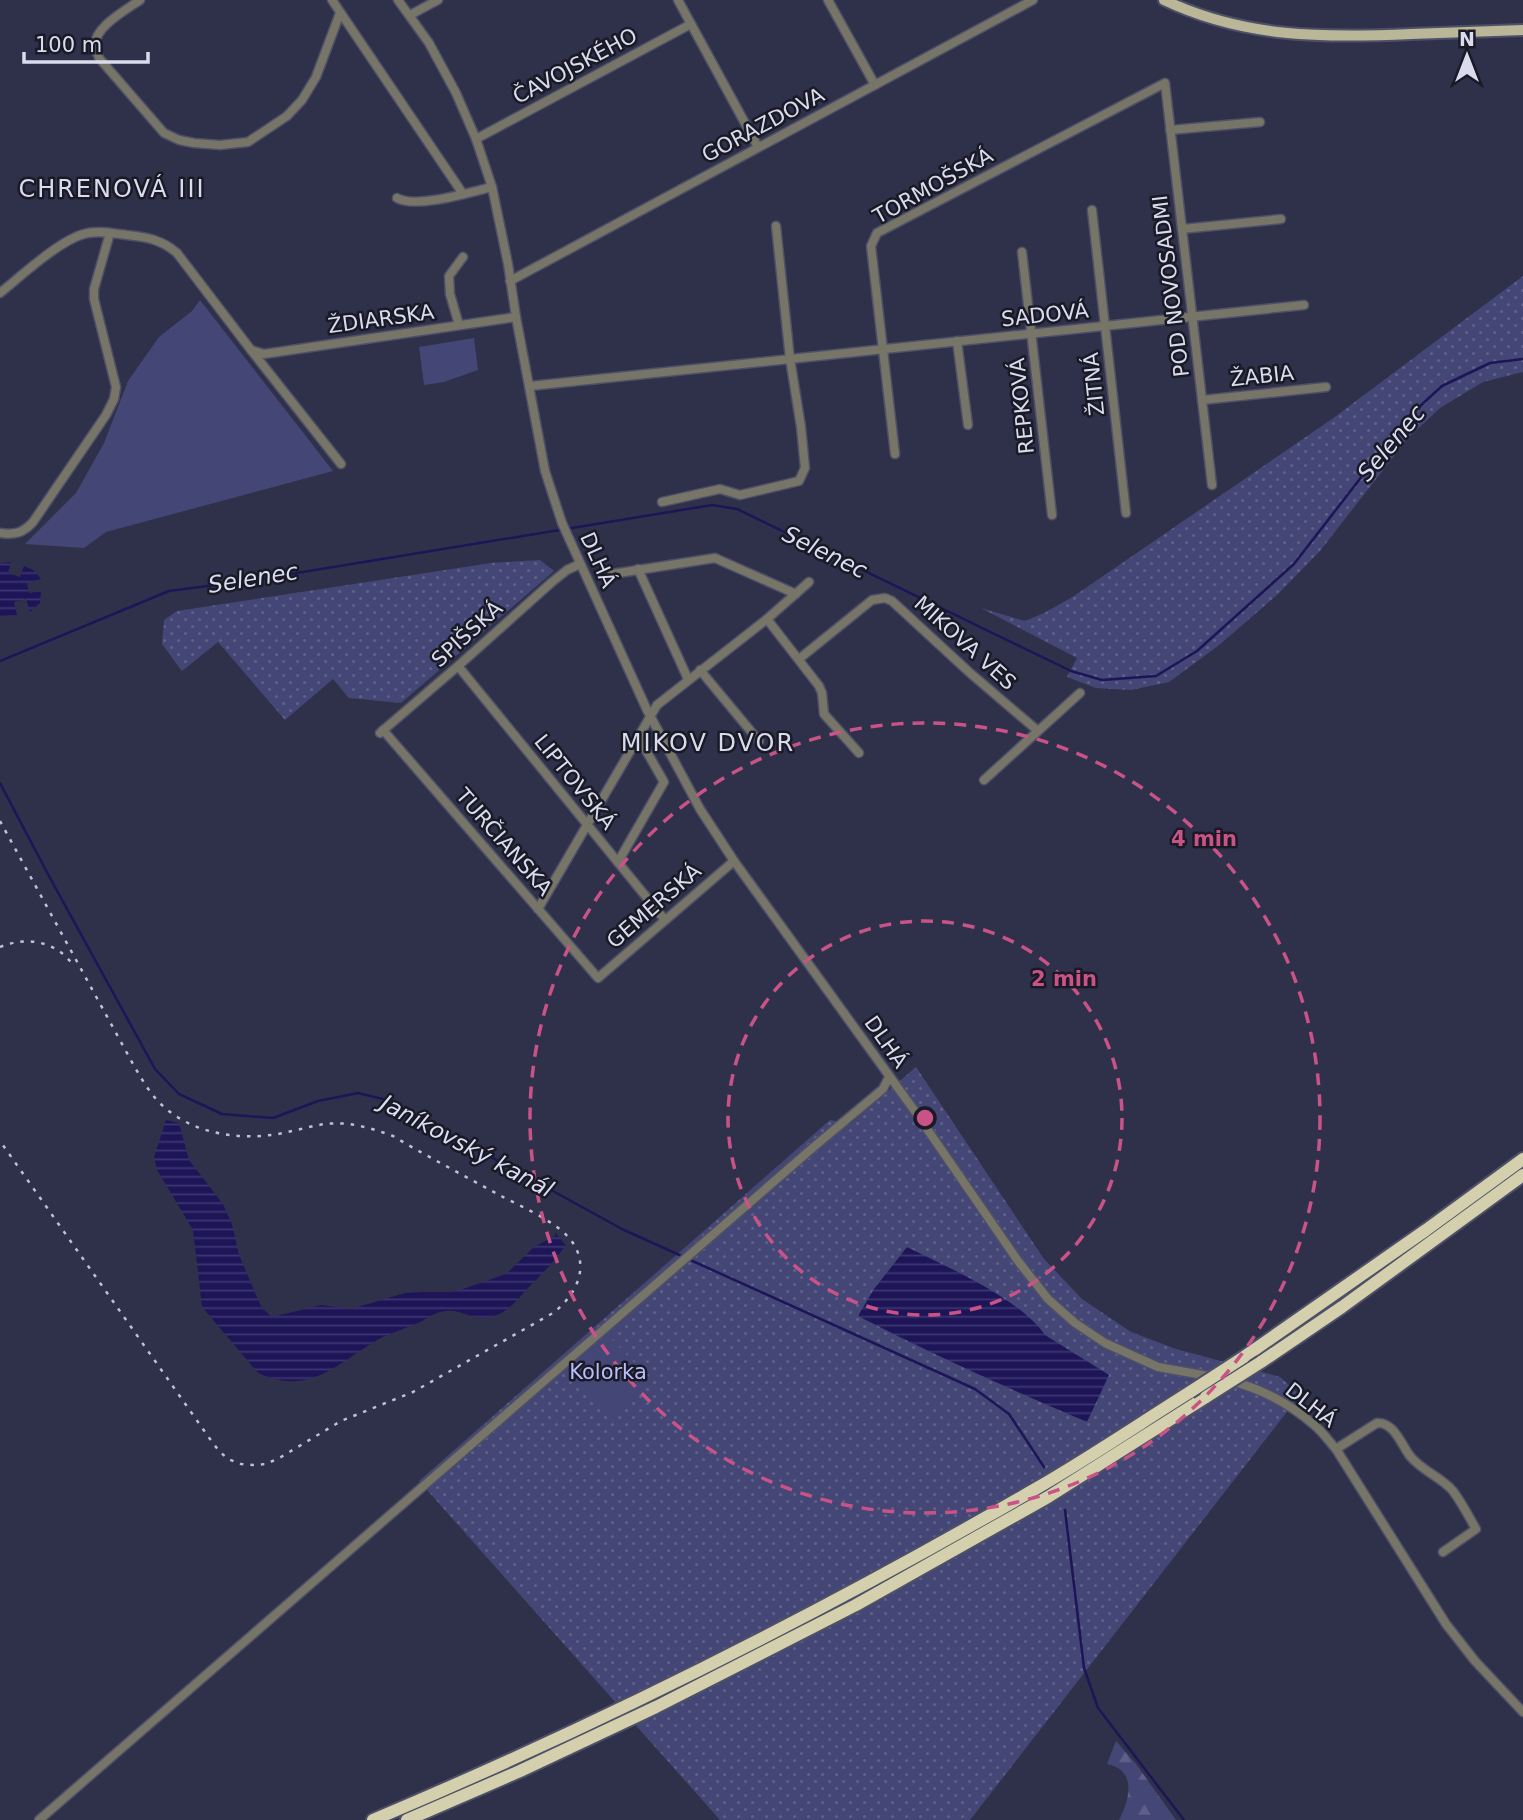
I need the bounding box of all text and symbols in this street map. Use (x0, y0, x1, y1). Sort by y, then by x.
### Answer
scale bar (24, 21, 149, 65)
north arrow (1432, 21, 1502, 91)
street label: ČAVOJSKÉHO (508, 22, 641, 109)
text: N (1459, 28, 1475, 50)
text: 100 m (35, 33, 102, 57)
street label: GORAZDOVA (698, 82, 829, 167)
street label: TORMOŠSKÁ (868, 142, 998, 229)
district label: CHRENOVÁ III (18, 174, 206, 203)
street label: POD NOVOSADMI (1148, 194, 1194, 378)
street label: SADOVÁ (1000, 297, 1091, 332)
street label: ŽDIARSKA (326, 299, 436, 338)
street label: ŽITNÁ (1078, 351, 1109, 417)
street label: REPKOVÁ (1004, 356, 1039, 455)
street label: ŽABIA (1229, 360, 1296, 391)
water label: Selenec (1352, 400, 1430, 486)
water label: Selenec (779, 520, 872, 584)
street label: DLHÁ (575, 528, 622, 592)
water label: Selenec (206, 558, 300, 598)
street label: MIKOVA VES (909, 591, 1021, 695)
street label: SPIŠSKÁ (426, 595, 508, 672)
street label: LIPTOVSKÁ (529, 729, 622, 835)
district label: MIKOV DVOR (621, 729, 795, 757)
street label: TURČIANSKA (450, 782, 558, 901)
text: 4 min (1171, 827, 1237, 851)
street label: GEMERSKÁ (601, 858, 706, 953)
text: 2 min (1031, 967, 1097, 991)
street label: DLHÁ (860, 1011, 914, 1073)
water label: Janíkovský kanál (373, 1088, 558, 1203)
centre of rings (913, 1106, 937, 1130)
park label: Kolorka (569, 1360, 647, 1384)
street label: DLHÁ (1281, 1377, 1342, 1433)

